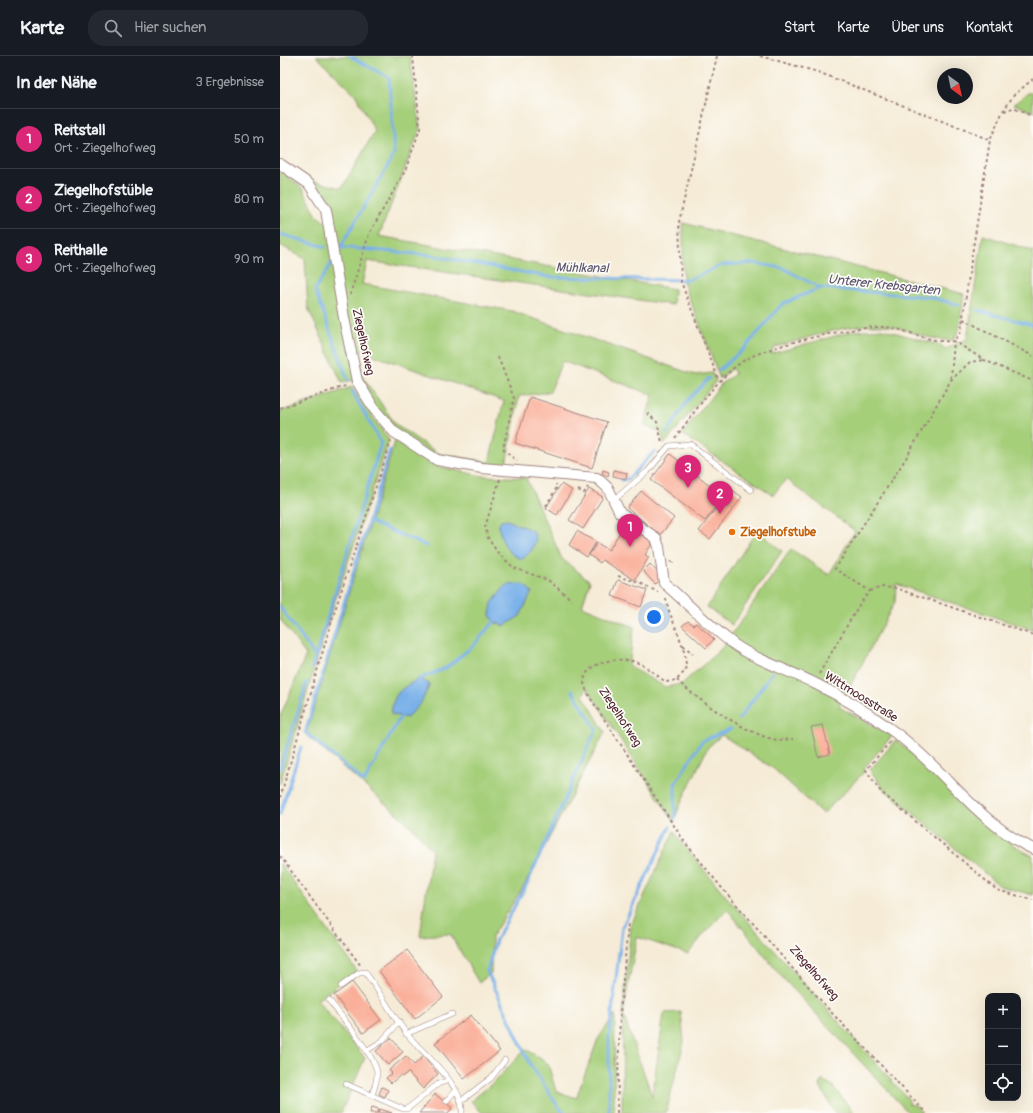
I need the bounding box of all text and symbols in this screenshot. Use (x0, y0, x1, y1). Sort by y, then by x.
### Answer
search box (88, 10, 368, 46)
text: Karte (20, 16, 64, 40)
icon: search (102, 17, 124, 39)
text: Hier suchen (134, 18, 206, 37)
text: Start (784, 19, 815, 36)
text: Karte (837, 19, 869, 36)
text: Über uns (891, 19, 944, 36)
text: Kontakt (966, 19, 1013, 36)
north arrow (937, 68, 973, 104)
text: In der Nähe (16, 72, 97, 93)
text: 3 Ergebnisse (195, 74, 264, 90)
text: Reitstall (54, 121, 106, 140)
text: 1 (26, 131, 32, 147)
text: 50 m (234, 131, 264, 147)
text: Ort · Ziegelhofweg (54, 140, 156, 156)
text: Ziegelhofstüble (54, 181, 153, 200)
text: 2 (25, 191, 33, 207)
text: 80 m (234, 191, 264, 207)
text: Ort · Ziegelhofweg (54, 200, 156, 216)
text: Reithalle (54, 241, 107, 260)
text: 3 (25, 251, 33, 267)
text: 90 m (234, 251, 264, 267)
text: Ort · Ziegelhofweg (54, 260, 156, 276)
water label: Mühlkanal (555, 260, 610, 276)
water label: Unterer Krebsgarten (827, 271, 941, 299)
street label: Ziegelhofweg (349, 307, 377, 377)
pin: 3 (675, 455, 701, 488)
pin: 2 (707, 481, 733, 514)
pin: 1 (617, 514, 643, 547)
place label: Ziegelhofstube (740, 525, 817, 540)
marker: Ziegelhofstube (727, 527, 737, 537)
your location (644, 607, 664, 627)
street label: Wittmoosstraße (822, 669, 900, 726)
street label: Ziegelhofweg (595, 684, 645, 750)
street label: Ziegelhofweg (786, 942, 842, 1004)
map controls (985, 993, 1021, 1101)
button: + (985, 993, 1021, 1029)
button: − (985, 1029, 1021, 1065)
button: locate (985, 1065, 1021, 1101)

